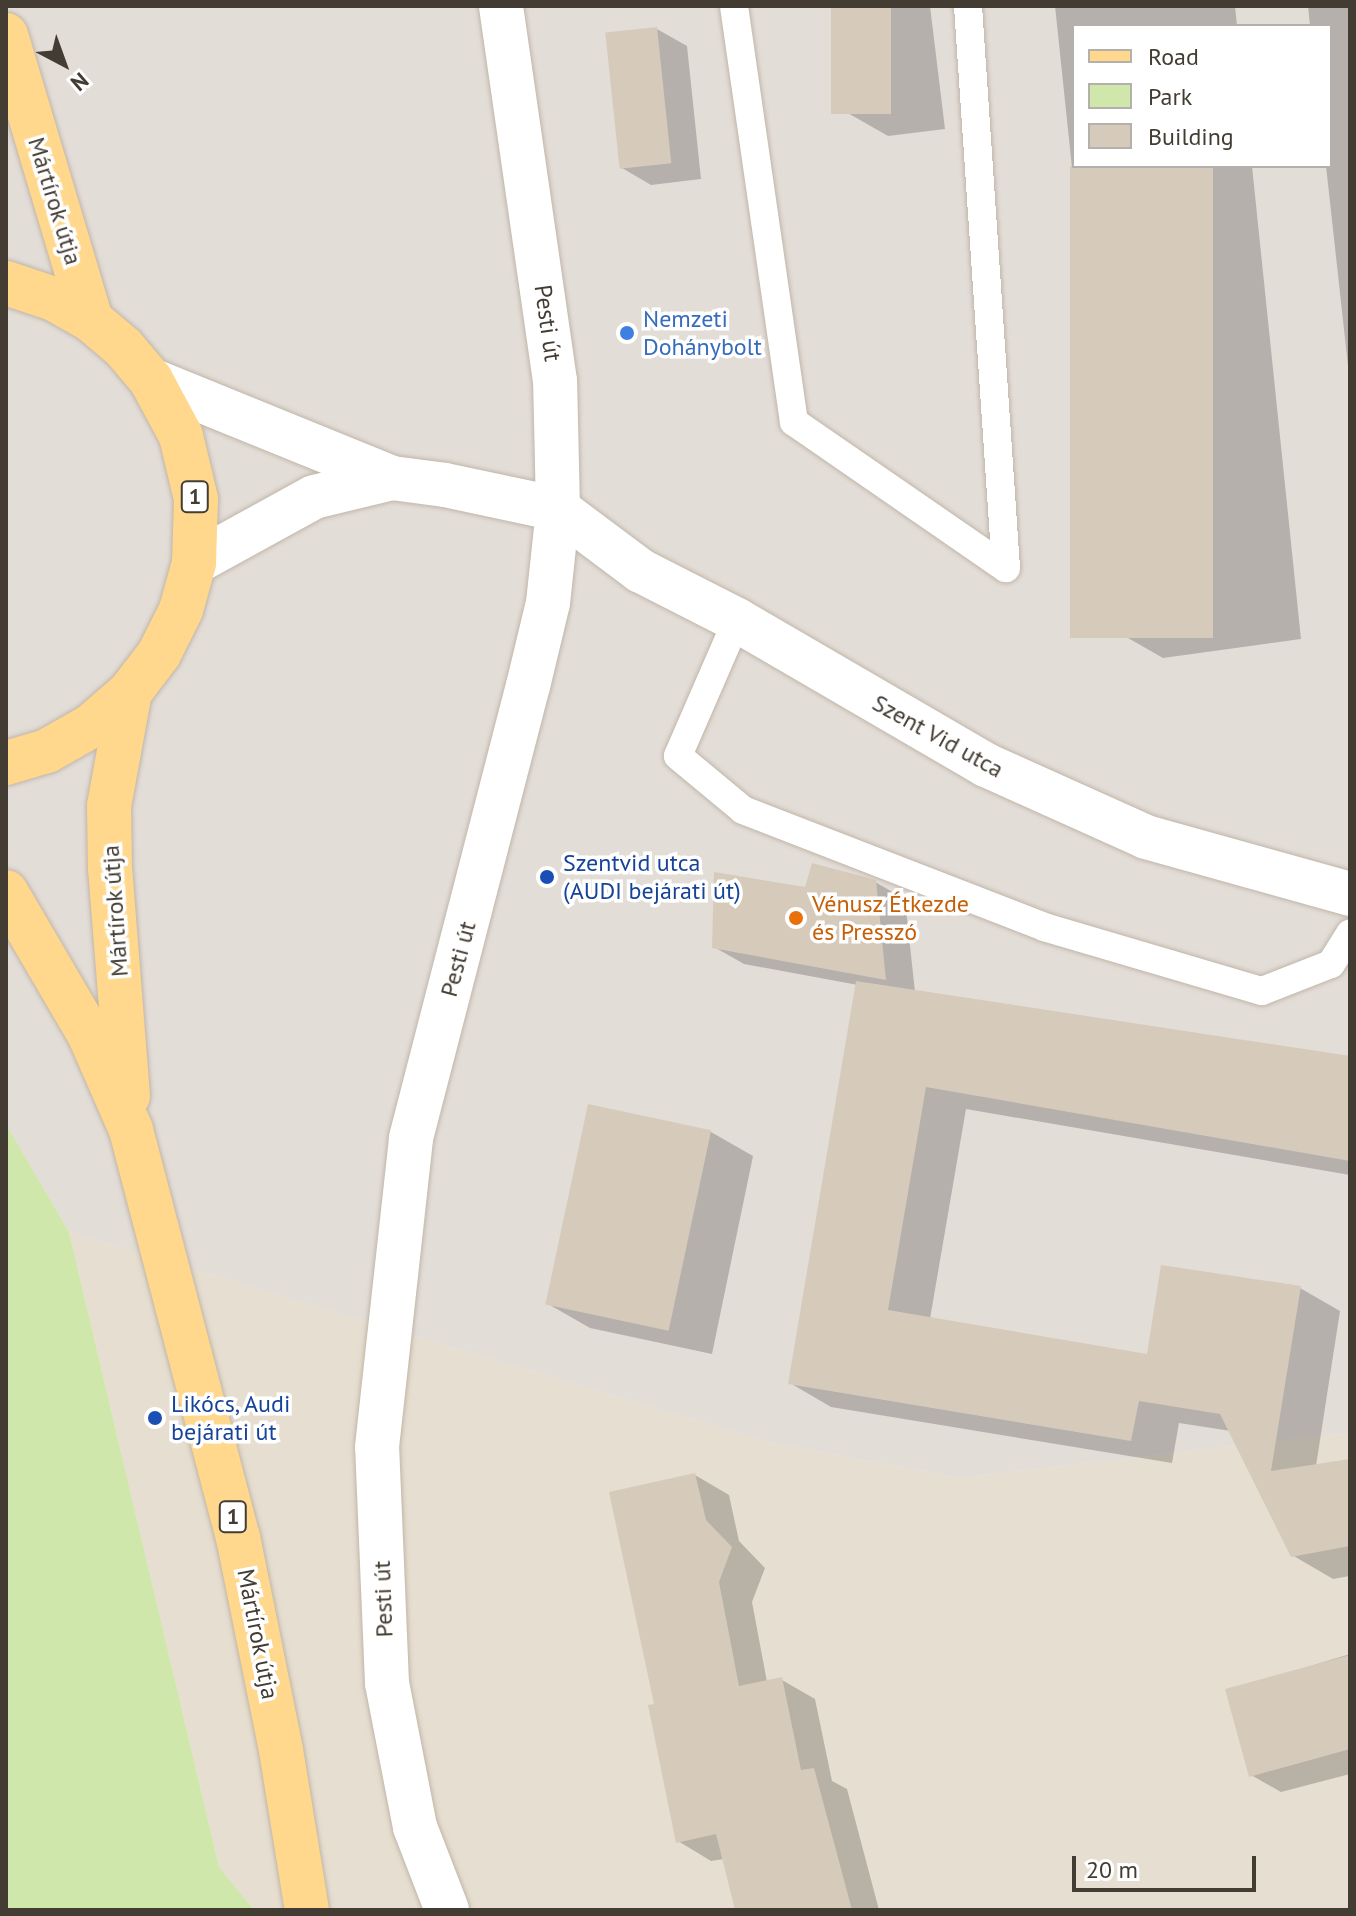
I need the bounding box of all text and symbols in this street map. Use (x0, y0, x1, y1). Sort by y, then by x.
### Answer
north arrow (24, 24, 104, 104)
legend (1072, 24, 1332, 168)
text: Road (1148, 41, 1199, 72)
text: N (65, 67, 94, 97)
text: Park (1148, 81, 1192, 112)
text: Building (1148, 121, 1234, 152)
street label: Mártírok útja (22, 133, 88, 269)
street label: Pesti út (528, 283, 568, 363)
place label: Nemzeti Dohánybolt (643, 305, 762, 361)
marker: Nemzeti Dohánybolt (618, 324, 636, 342)
road number: 1 (179, 479, 211, 515)
street label: Szent Vid utca (867, 688, 1009, 784)
street label: Mártírok útja (96, 844, 134, 978)
place label: Szentvid utca (AUDI bejárati út) (563, 849, 741, 905)
marker: Szentvid utca (AUDI bejárati út) (538, 868, 556, 886)
place label: Vénusz Étkezde és Presszó (812, 890, 970, 946)
marker: Vénusz Étkezde és Presszó (787, 909, 805, 927)
street label: Pesti út (434, 918, 482, 1000)
place label: Likócs, Audi bejárati út (171, 1390, 293, 1446)
marker: Likócs, Audi bejárati út (146, 1409, 164, 1427)
road number: 1 (217, 1499, 249, 1535)
street label: Pesti út (367, 1560, 399, 1638)
street label: Mártírok útja (231, 1566, 285, 1702)
scale bar (1076, 1840, 1260, 1890)
text: 20 m (1086, 1854, 1138, 1885)

